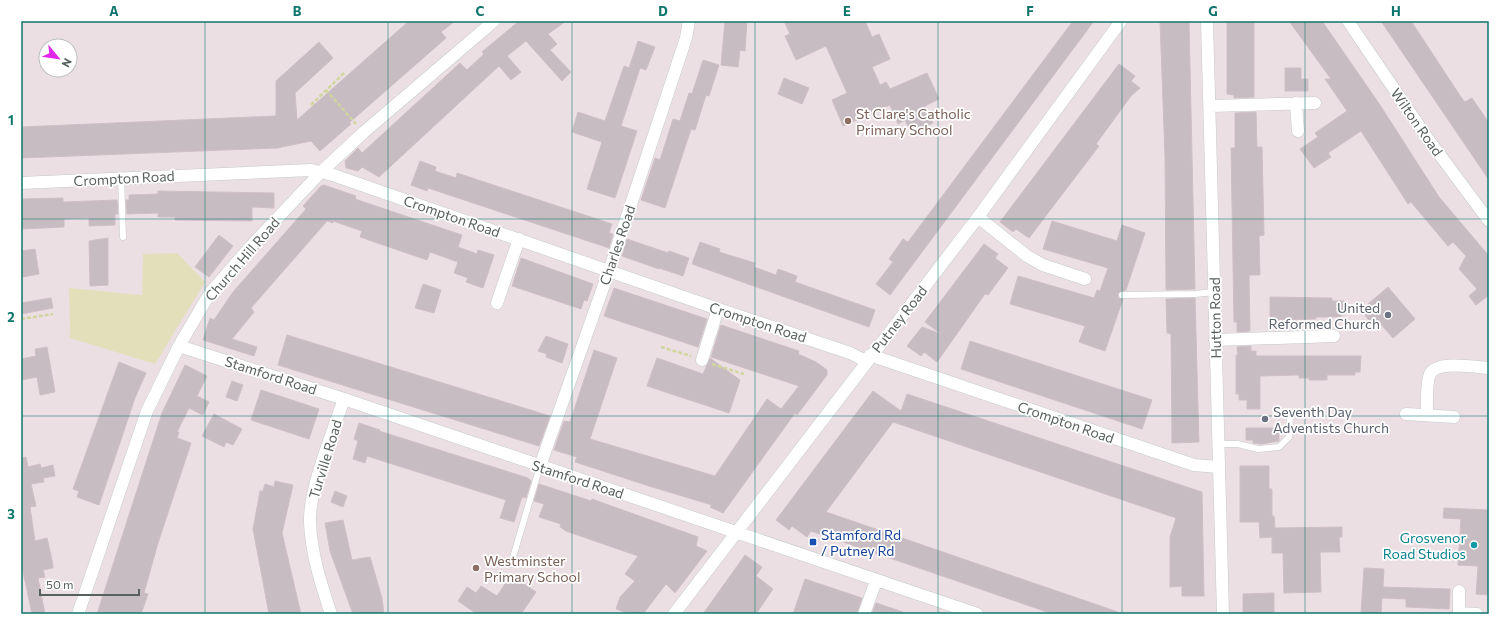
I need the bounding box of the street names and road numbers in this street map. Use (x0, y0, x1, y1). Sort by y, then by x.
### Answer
street label: Wilton Road (1387, 85, 1447, 159)
street label: Crompton Road (73, 167, 175, 189)
street label: Crompton Road (401, 192, 503, 240)
street label: Charles Road (595, 203, 639, 287)
street label: Church Hill Road (201, 214, 283, 304)
street label: Hutton Road (1206, 277, 1224, 359)
street label: Putney Road (868, 282, 930, 356)
street label: Crompton Road (707, 298, 809, 346)
street label: Stamford Road (223, 352, 319, 398)
street label: Crompton Road (1015, 398, 1117, 446)
street label: Turville Road (305, 417, 345, 501)
street label: Stamford Road (530, 456, 626, 502)

